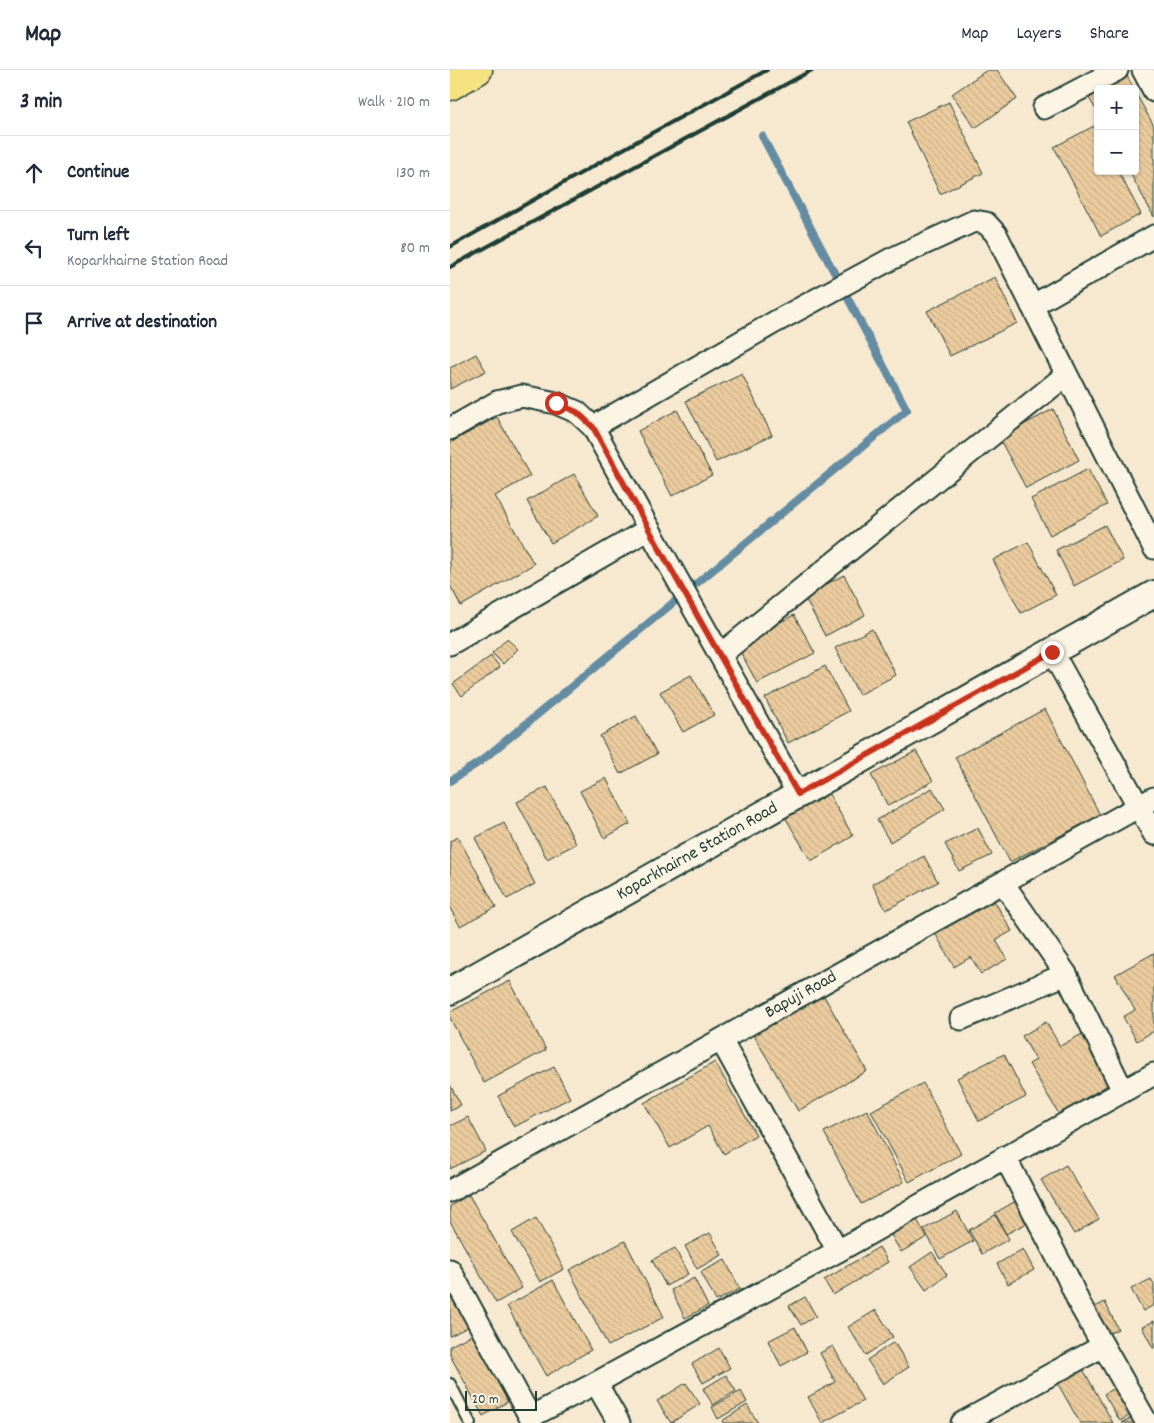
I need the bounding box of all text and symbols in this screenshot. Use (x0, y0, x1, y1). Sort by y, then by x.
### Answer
text: Map (25, 18, 61, 52)
text: Map (961, 22, 988, 47)
text: Layers (1016, 22, 1062, 47)
text: Share (1090, 22, 1129, 47)
map controls (1094, 85, 1139, 175)
button: + (1094, 85, 1139, 130)
text: 3 min (20, 88, 62, 118)
text: Walk · 210 m (358, 91, 430, 114)
button: − (1094, 130, 1139, 175)
icon: ahead (20, 159, 48, 187)
text: Continue (67, 160, 129, 187)
text: 130 m (396, 162, 430, 185)
text: Turn left (67, 223, 130, 250)
icon: left (20, 234, 48, 262)
text: 80 m (400, 237, 430, 260)
text: Koparkhairne Station Road (67, 250, 228, 273)
icon: arrive (20, 309, 48, 337)
text: Arrive at destination (67, 310, 217, 337)
route start (545, 392, 568, 415)
route end (1041, 641, 1064, 664)
street label: Koparkhairne Station Road (612, 796, 783, 907)
street label: Bapuji Road (760, 965, 842, 1025)
scale bar (465, 1388, 538, 1411)
text: 20 m (472, 1390, 499, 1410)

